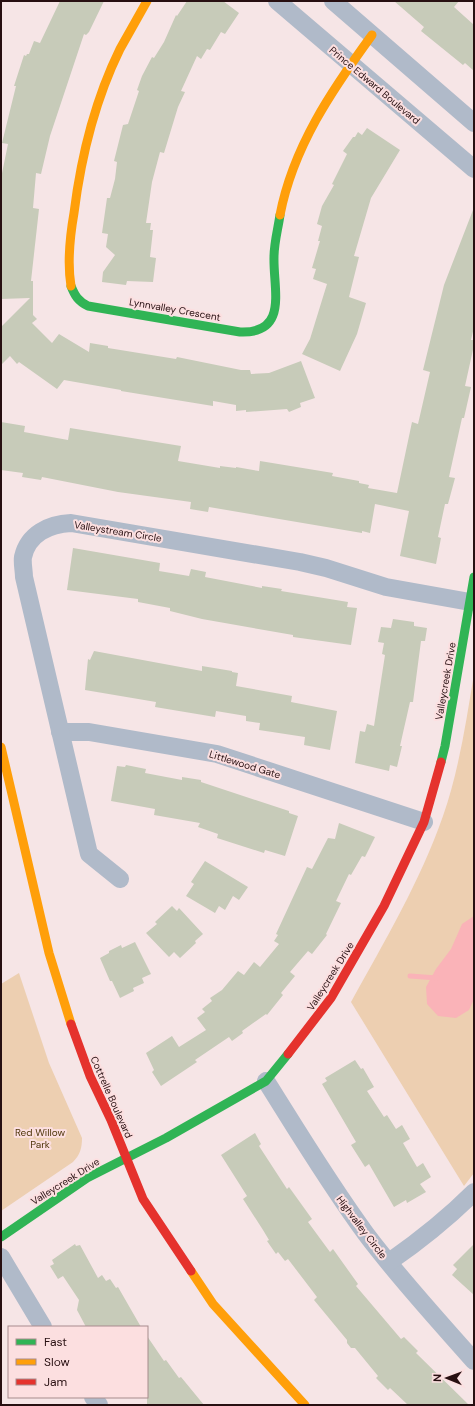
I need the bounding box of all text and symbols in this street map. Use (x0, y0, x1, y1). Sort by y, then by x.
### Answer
street label: Prince Edward Boulevard (327, 44, 423, 127)
street label: Lynnvalley Crescent (128, 295, 222, 324)
street label: Valleystream Circle (73, 518, 163, 545)
street label: Valleycreek Drive (432, 641, 459, 721)
street label: Littlewood Gate (208, 747, 282, 782)
street label: Valleycreek Drive (304, 939, 357, 1013)
street label: Cottrelle Boulevard (88, 1054, 135, 1140)
park label: Red Willow Park (15, 1126, 65, 1151)
street label: Valleycreek Drive (29, 1155, 102, 1208)
street label: Highvalley Circle (334, 1193, 390, 1262)
legend (8, 1326, 148, 1398)
text: Fast (44, 1334, 67, 1350)
text: Slow (44, 1354, 70, 1370)
north arrow (427, 1358, 467, 1398)
text: Jam (44, 1374, 67, 1390)
text: N (430, 1374, 444, 1382)

